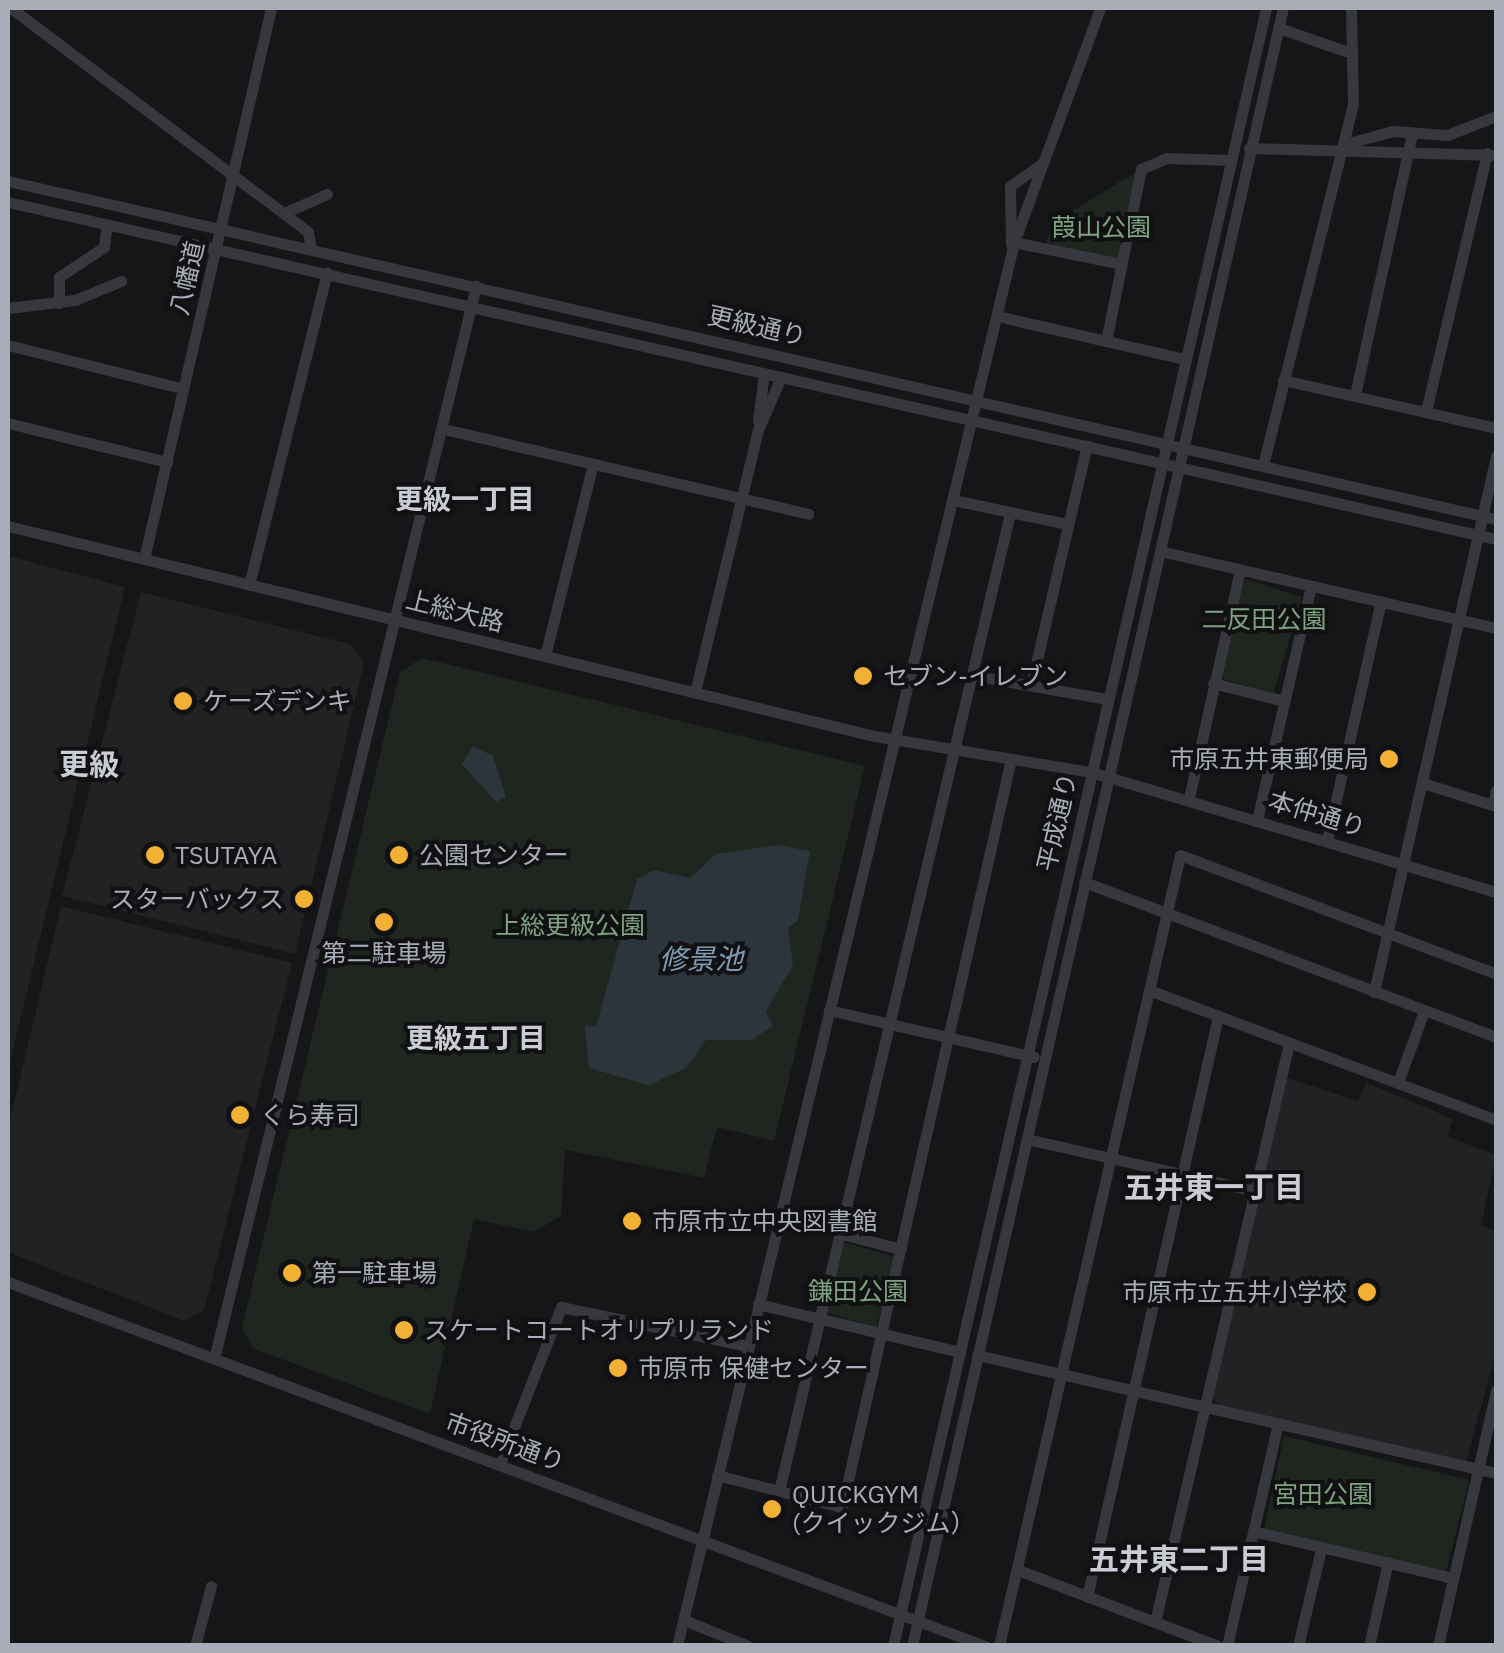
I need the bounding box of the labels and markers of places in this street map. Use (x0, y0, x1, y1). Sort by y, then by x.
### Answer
place label: セブン-イレブン (883, 661, 1068, 691)
marker: セブン-イレブン (852, 665, 874, 687)
place label: ケーズデンキ (203, 686, 353, 716)
marker: ケーズデンキ (172, 690, 194, 712)
place label: 市原五井東郵便局 (1169, 744, 1369, 774)
marker: 市原五井東郵便局 (1378, 748, 1400, 770)
place label: TSUTAYA (175, 840, 277, 870)
place label: 公園センター (419, 840, 569, 870)
marker: TSUTAYA (144, 844, 166, 866)
marker: 公園センター (388, 844, 410, 866)
place label: スターバックス (109, 884, 284, 914)
marker: スターバックス (293, 888, 315, 910)
marker: 第二駐車場 (373, 911, 395, 933)
place label: 第二駐車場 (322, 938, 446, 968)
place label: くら寿司 (260, 1100, 360, 1130)
marker: くら寿司 (229, 1104, 251, 1126)
place label: 市原市立中央図書館 (652, 1206, 877, 1236)
marker: 市原市立中央図書館 (621, 1210, 643, 1232)
place label: 第一駐車場 (312, 1258, 437, 1288)
marker: 第一駐車場 (281, 1262, 303, 1284)
place label: 市原市立五井小学校 (1122, 1277, 1347, 1307)
marker: 市原市立五井小学校 (1356, 1281, 1378, 1303)
place label: スケートコートオリプリランド (424, 1315, 774, 1345)
marker: スケートコートオリプリランド (393, 1319, 415, 1341)
place label: 市原市 保健センター (638, 1353, 869, 1383)
marker: 市原市 保健センター (607, 1357, 629, 1379)
place label: QUICKGYM (クイックジム） (792, 1480, 975, 1539)
marker: QUICKGYM (クイックジム） (761, 1498, 783, 1520)

